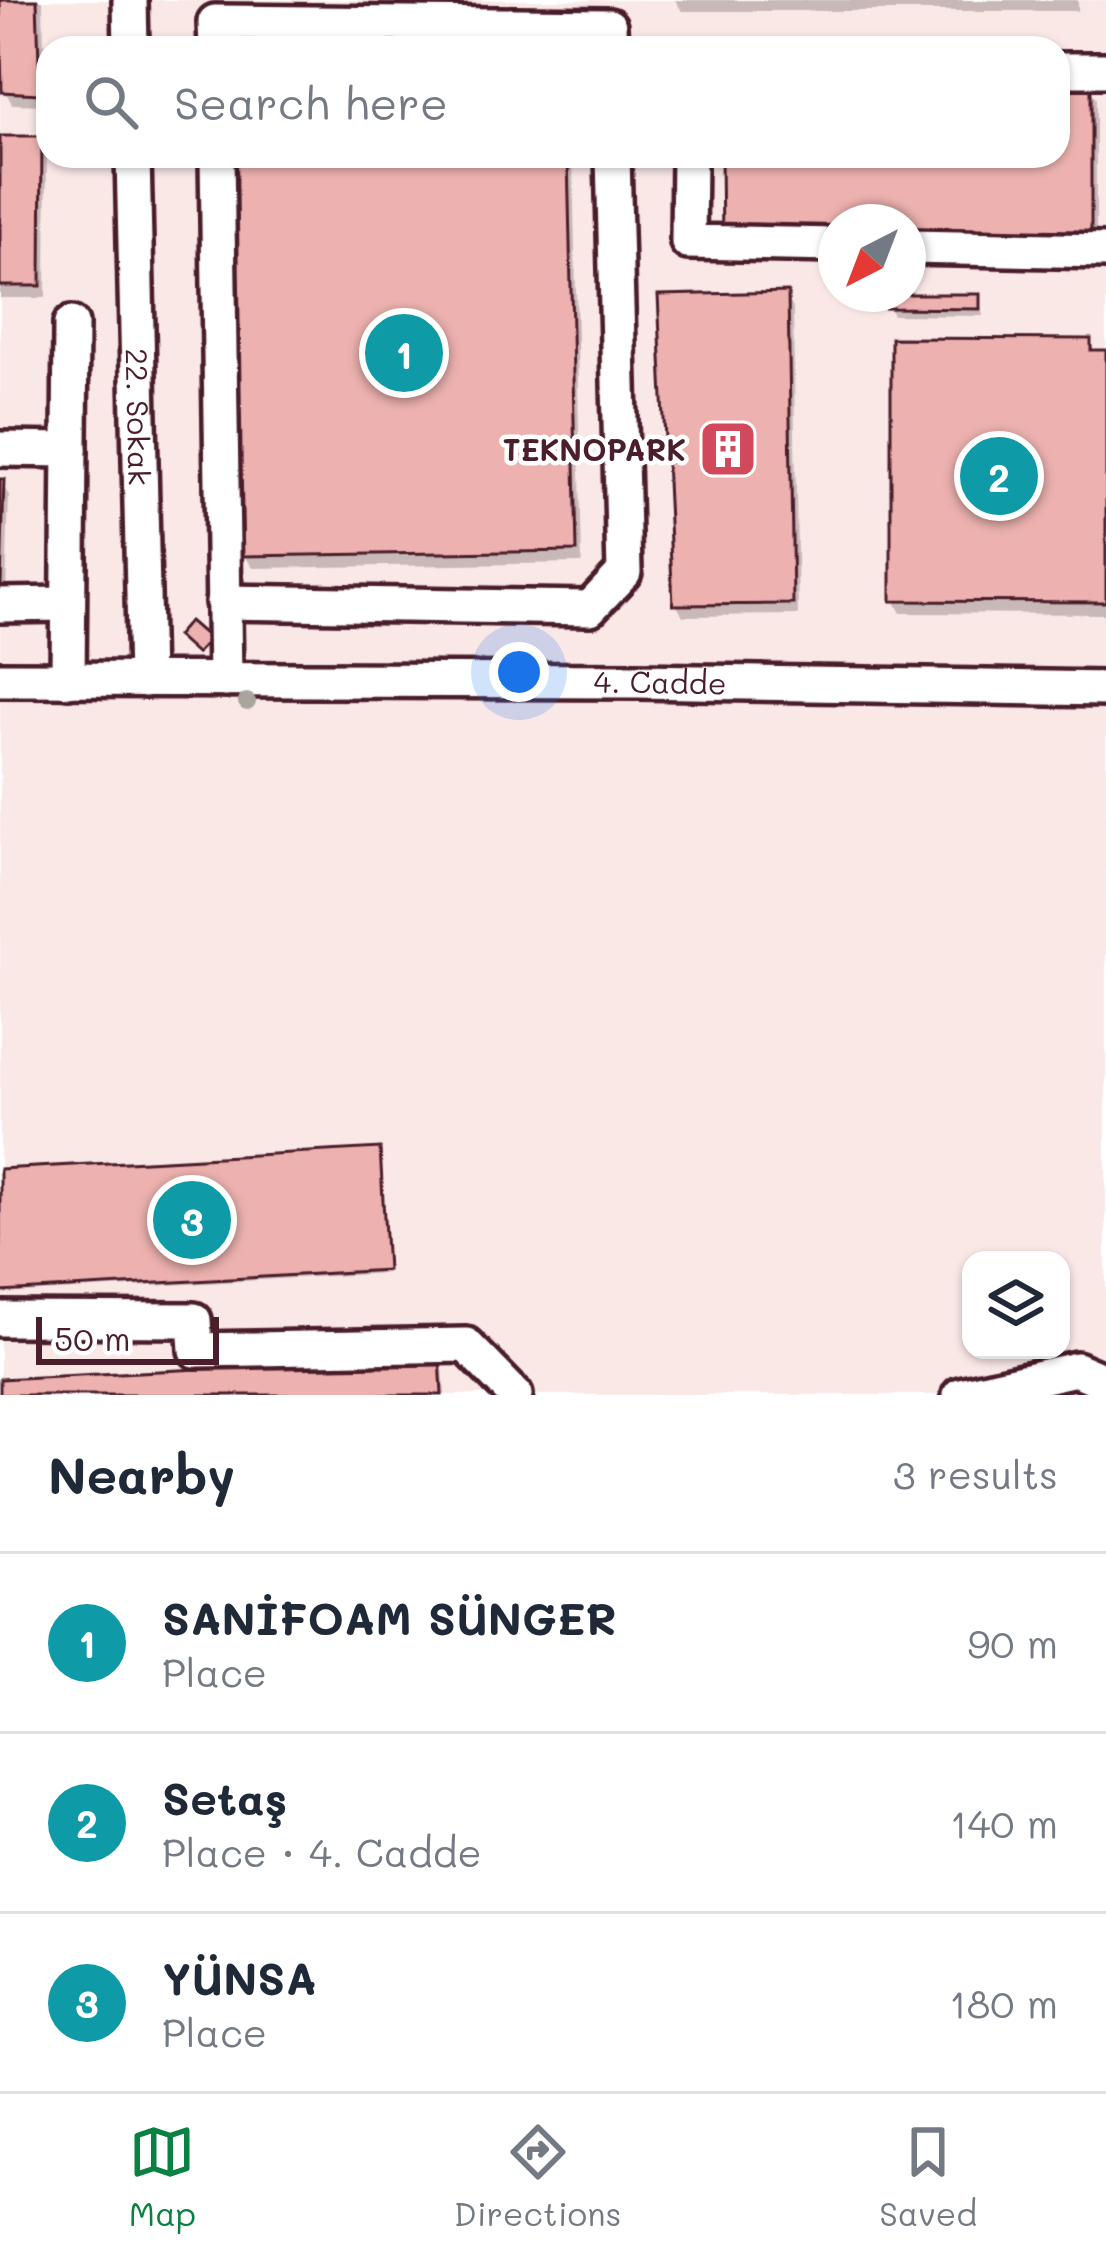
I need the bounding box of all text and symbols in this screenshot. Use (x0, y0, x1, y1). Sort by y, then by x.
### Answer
search box (36, 36, 1070, 168)
icon: search (78, 69, 144, 135)
text: Search here (174, 73, 448, 131)
north arrow (818, 204, 926, 312)
pin: 1 (365, 308, 443, 398)
street label: 22. Sokak (117, 348, 161, 486)
building icon: TEKNOPARK (697, 418, 759, 480)
place label: TEKNOPARK (503, 429, 686, 469)
pin: 2 (960, 431, 1038, 521)
your location (489, 642, 549, 702)
street label: 4. Cadde (593, 661, 727, 703)
pin: 3 (153, 1175, 231, 1265)
map controls (962, 1251, 1070, 1359)
button: layers (962, 1251, 1070, 1359)
scale bar (36, 1311, 219, 1364)
text: 50 m (54, 1316, 130, 1359)
text: Nearby (48, 1440, 235, 1507)
text: 3 results (893, 1448, 1058, 1499)
text: SANİFOAM SÜNGER (162, 1588, 617, 1646)
text: 1 (78, 1617, 96, 1668)
text: 90 m (967, 1617, 1058, 1668)
text: Place (162, 1646, 267, 1697)
text: Setaş (162, 1768, 287, 1826)
text: 2 (76, 1797, 98, 1848)
text: 140 m (950, 1797, 1058, 1848)
text: Place · 4. Cadde (162, 1826, 482, 1877)
text: YÜNSA (162, 1948, 317, 2006)
text: 3 (75, 1977, 99, 2028)
text: 180 m (949, 1977, 1058, 2028)
text: Place (162, 2006, 267, 2057)
tab: Map (129, 2119, 196, 2234)
tab: Directions (454, 2119, 621, 2234)
tab: Saved (879, 2119, 977, 2234)

